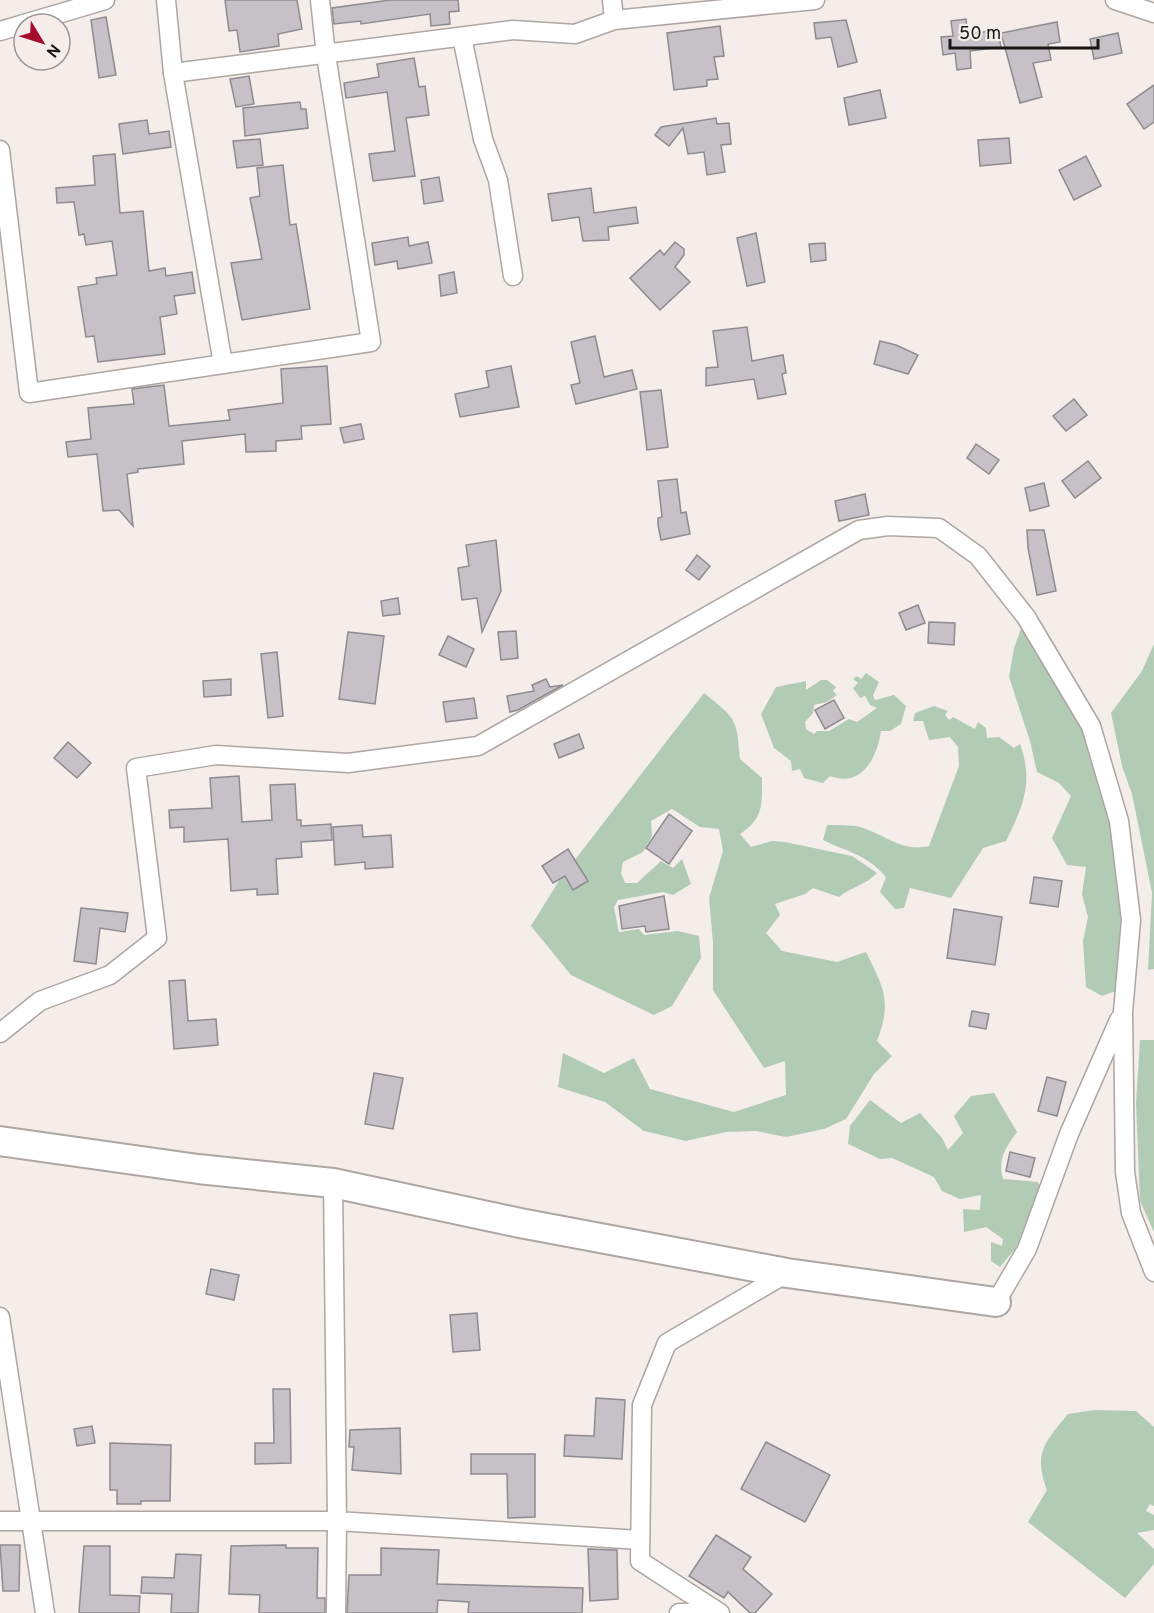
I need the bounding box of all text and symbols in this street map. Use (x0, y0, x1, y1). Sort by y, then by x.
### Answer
north arrow (12, 12, 72, 72)
scale bar (950, 12, 1098, 50)
text: 50 m (959, 23, 1001, 46)
text: N (41, 39, 64, 61)

